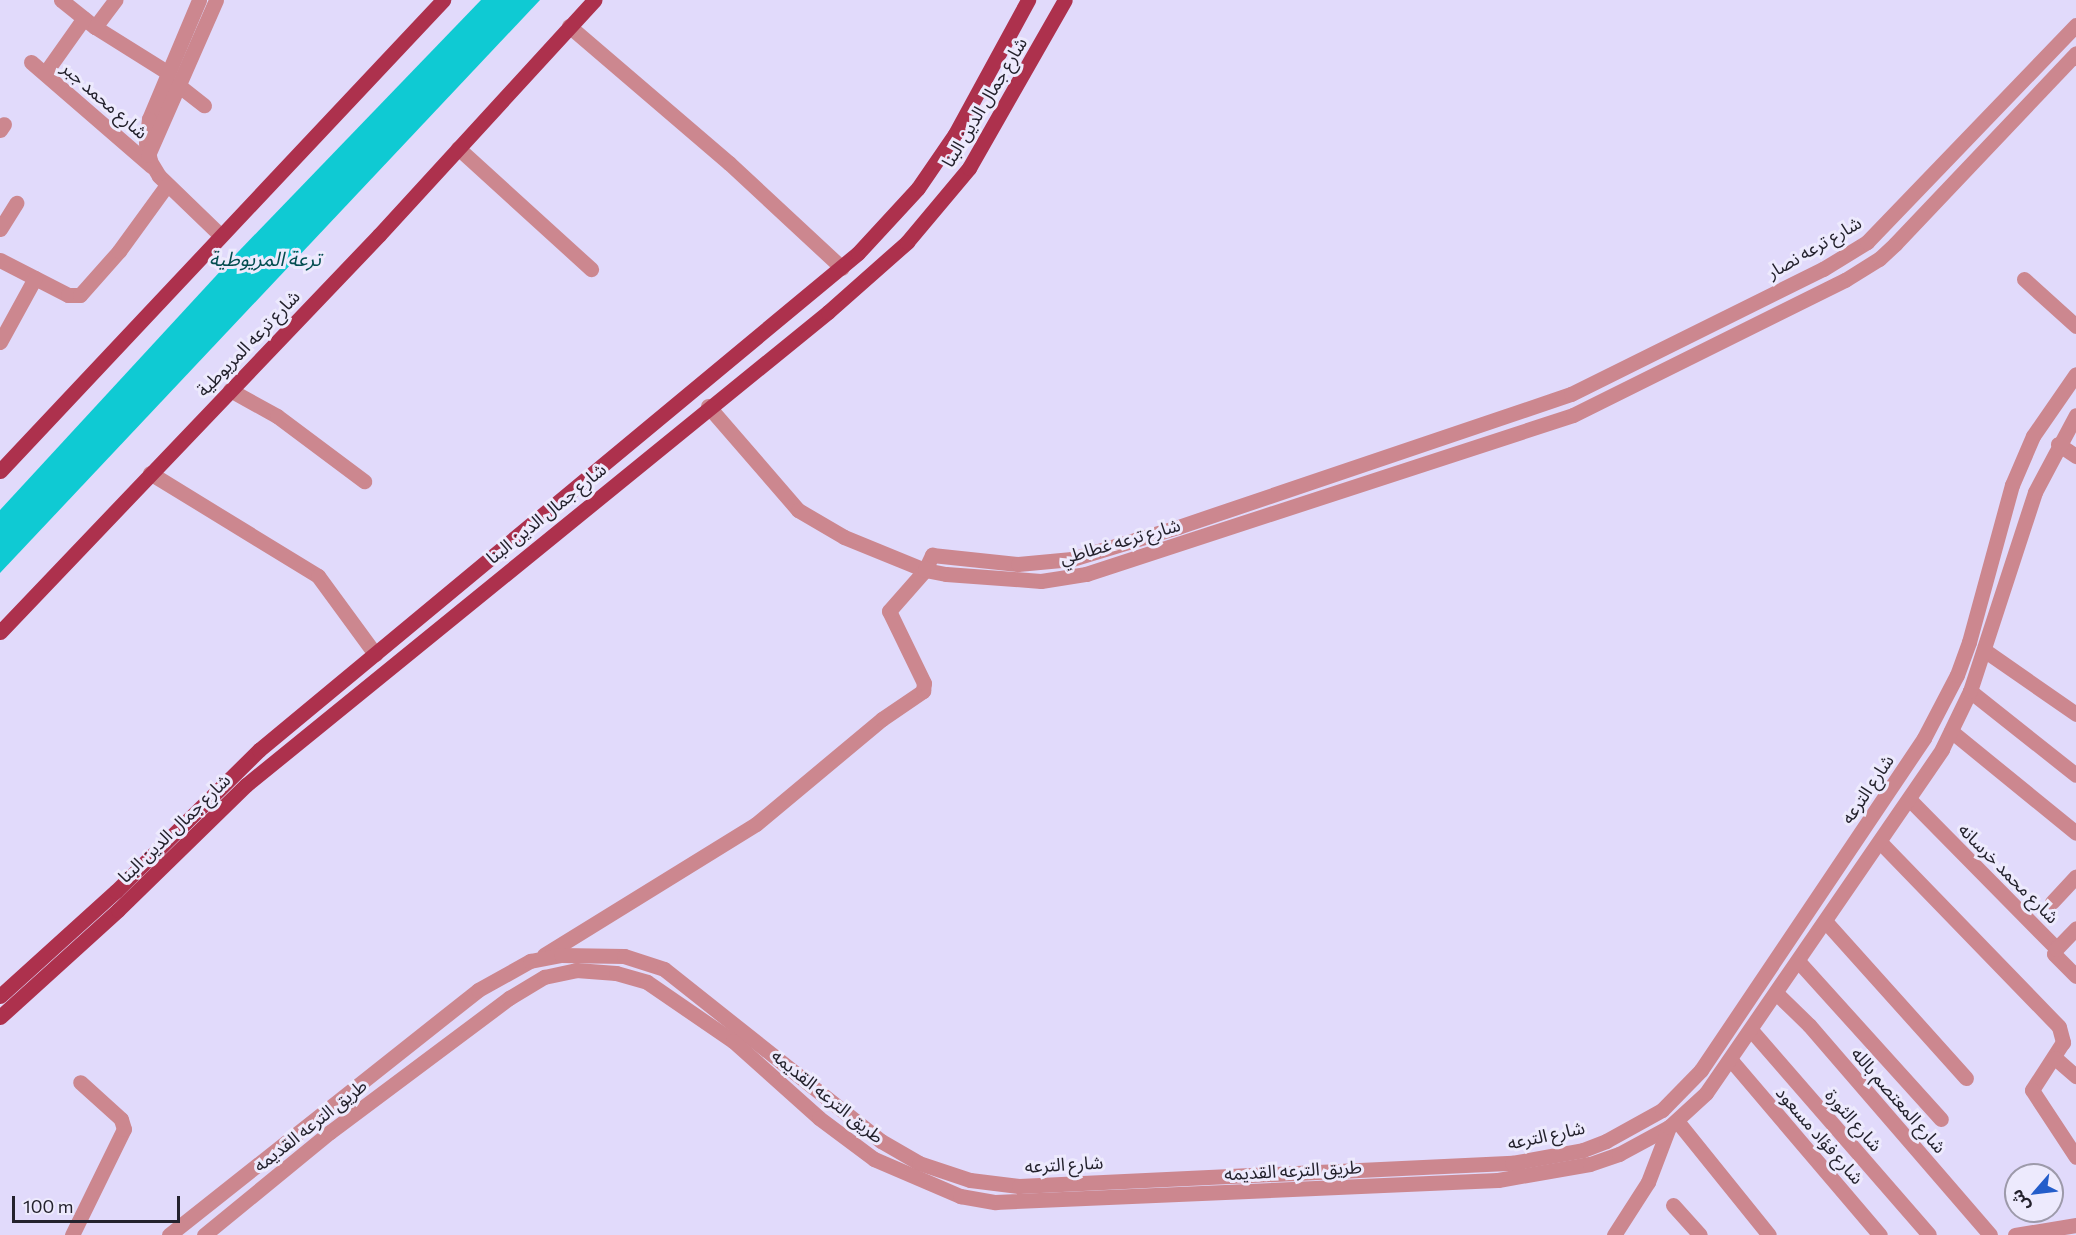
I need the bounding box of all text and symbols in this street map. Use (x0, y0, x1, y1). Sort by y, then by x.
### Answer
street label: شارع جمال الدين البنا (937, 33, 1031, 171)
street label: شارع محمد جبر (58, 57, 152, 143)
street label: شارع ترعه نصار (1763, 211, 1865, 283)
water label: ترعة المريوطية (209, 246, 321, 270)
street label: شارع ترعه المريوطية (192, 285, 304, 401)
street label: شارع جمال الدين البنا (482, 458, 610, 568)
street label: شارع ترعه غطاطي (1057, 513, 1183, 569)
street label: شارع الترعه (1836, 750, 1898, 828)
street label: شارع جمال الدين البنا (113, 769, 235, 887)
street label: شارع محمد خرسانه (1954, 818, 2064, 928)
street label: شارع المعتصم بالله (1847, 1043, 1951, 1157)
street label: طريق الترعه القديمه (768, 1044, 888, 1148)
street label: طريق الترعه القديمه (249, 1074, 371, 1176)
street label: شارع فؤاد مسعود (1772, 1082, 1868, 1188)
street label: شارع الثورة (1821, 1084, 1887, 1156)
street label: شارع الترعه (1505, 1116, 1587, 1154)
street label: شارع الترعه (1024, 1151, 1104, 1177)
street label: طريق الترعه القديمه (1224, 1156, 1362, 1184)
north arrow (2004, 1163, 2064, 1223)
scale bar (15, 1184, 183, 1222)
text: ش (2006, 1187, 2033, 1215)
text: 100 m (23, 1195, 73, 1217)

